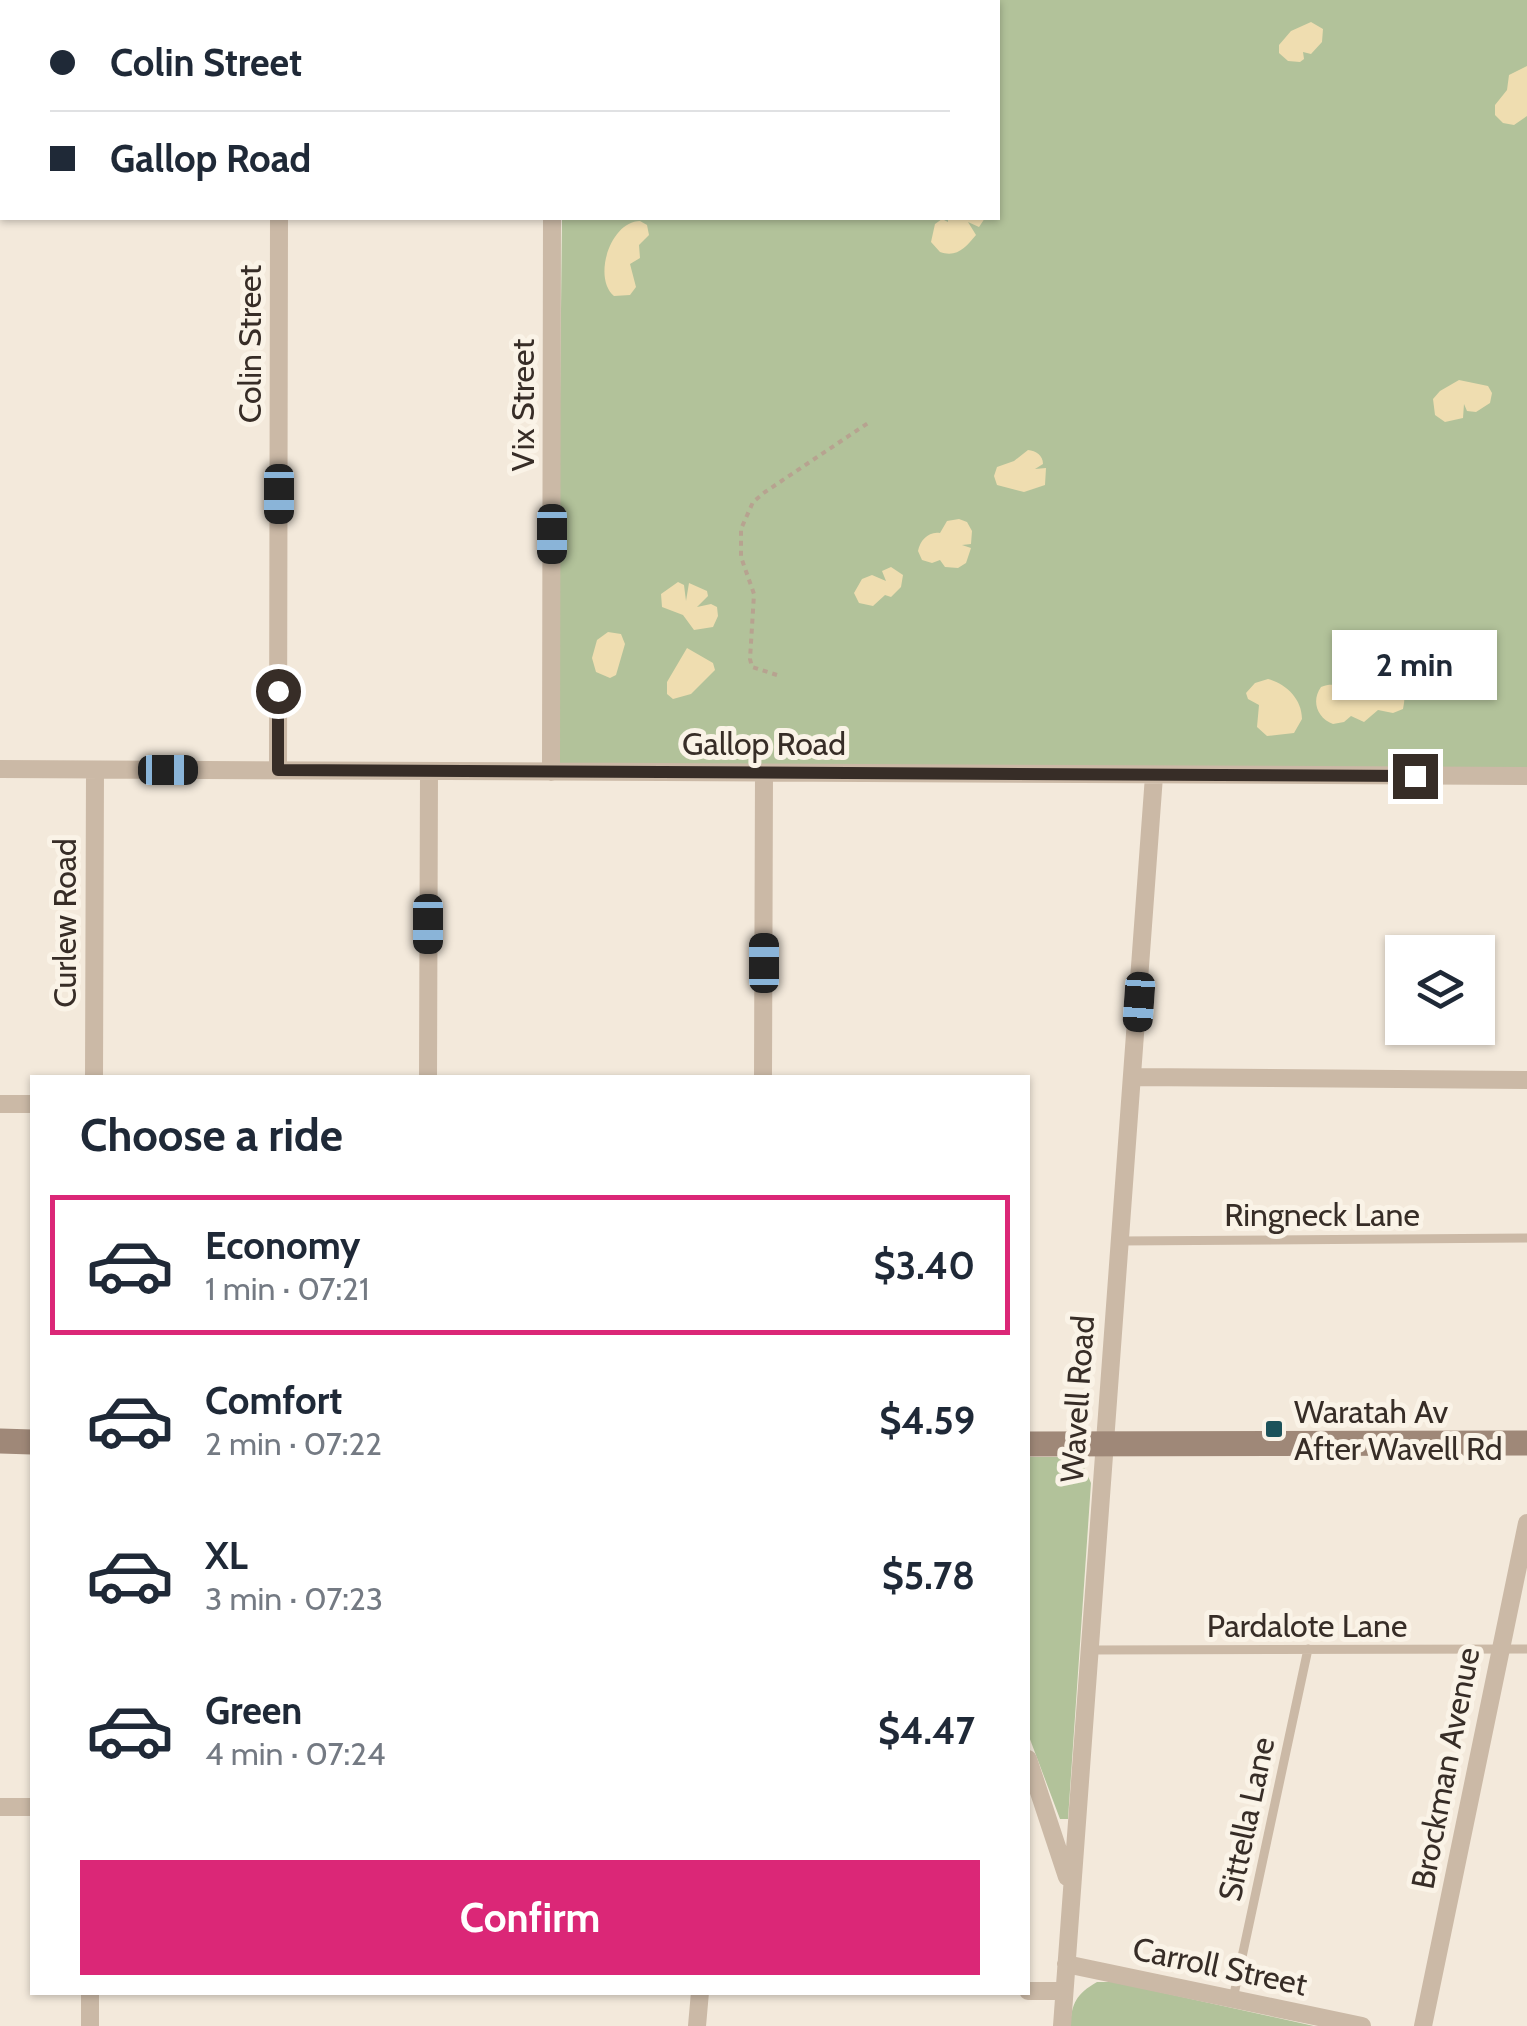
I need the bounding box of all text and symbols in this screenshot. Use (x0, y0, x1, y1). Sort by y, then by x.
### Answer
text: Colin Street (110, 39, 302, 86)
text: Gallop Road (110, 135, 311, 182)
street label: Colin Street (230, 265, 269, 423)
street label: Vix Street (503, 339, 542, 471)
car (264, 464, 294, 524)
car (537, 504, 567, 564)
callout: 2 min (1332, 631, 1498, 701)
text: 2 min (1376, 645, 1453, 684)
route start (256, 669, 301, 714)
street label: Gallop Road (682, 724, 846, 763)
route end (1393, 754, 1438, 799)
car (138, 755, 198, 785)
street label: Curlew Road (45, 838, 84, 1008)
car (413, 894, 443, 954)
car (749, 933, 779, 993)
map controls (1385, 935, 1495, 1045)
button: layers (1385, 935, 1495, 1045)
car (1122, 971, 1156, 1033)
text: Choose a ride (80, 1108, 343, 1162)
street label: Ringneck Lane (1224, 1195, 1420, 1234)
icon: car (85, 1220, 175, 1310)
text: Economy (205, 1222, 360, 1269)
text: $3.40 (874, 1242, 975, 1289)
text: 1 min · 07:21 (205, 1269, 369, 1308)
street label: Wavell Road (1052, 1314, 1102, 1484)
icon: car (85, 1375, 175, 1465)
text: Comfort (205, 1377, 342, 1424)
place label: Waratah Av After Wavell Rd (1294, 1392, 1503, 1468)
text: $4.59 (879, 1397, 975, 1444)
marker: Waratah Av After Wavell Rd (1263, 1418, 1285, 1440)
text: 2 min · 07:22 (205, 1424, 382, 1463)
icon: car (85, 1530, 175, 1620)
text: XL (205, 1532, 248, 1579)
text: $5.78 (882, 1552, 975, 1599)
text: 3 min · 07:23 (205, 1579, 383, 1618)
street label: Pardalote Lane (1207, 1606, 1407, 1645)
street label: Brockman Avenue (1402, 1644, 1488, 1892)
icon: car (85, 1685, 175, 1775)
text: Green (205, 1687, 302, 1734)
text: $4.47 (878, 1707, 975, 1754)
text: 4 min · 07:24 (205, 1734, 385, 1773)
street label: Sittella Lane (1210, 1734, 1282, 1904)
button: Confirm (80, 1860, 980, 1975)
street label: Carroll Street (1129, 1929, 1311, 2004)

